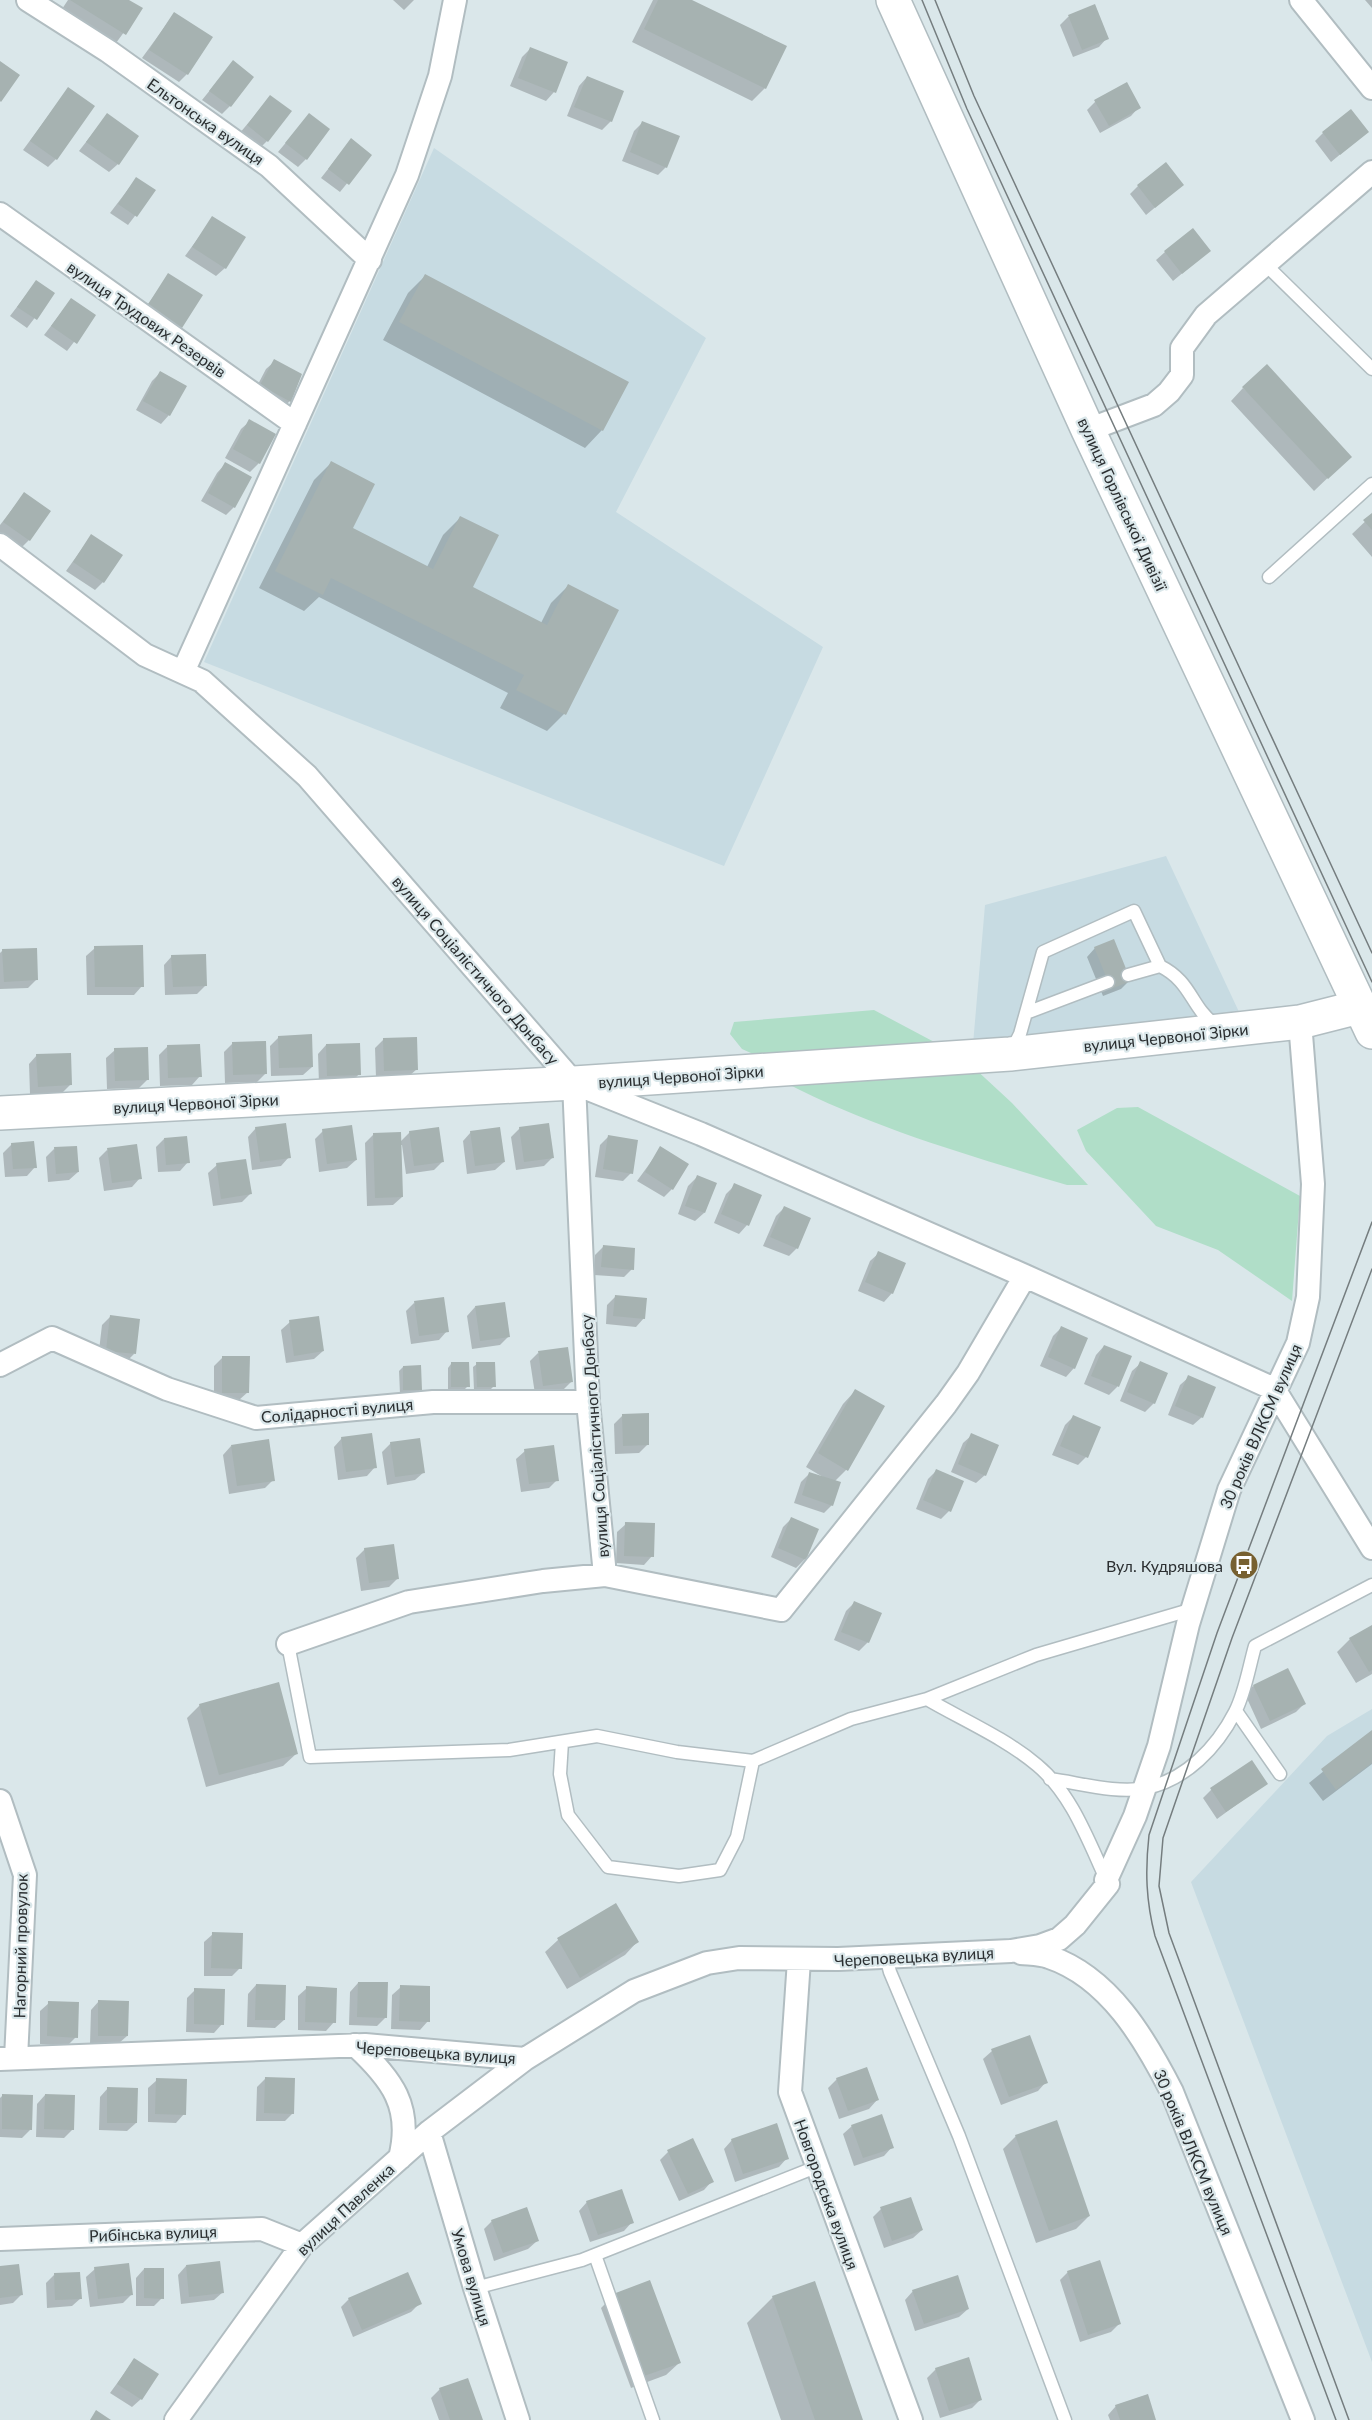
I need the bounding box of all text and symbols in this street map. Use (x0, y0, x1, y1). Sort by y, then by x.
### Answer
street label: Ельтонська вулиця (144, 74, 268, 168)
street label: вулиця Трудових Резервів (64, 257, 230, 381)
street label: вулиця Горлівської Дивізії (1074, 414, 1172, 595)
street label: вулиця Соціалістичного Донбасу (389, 872, 564, 1069)
street label: вулиця Червоної Зірки (1083, 1019, 1249, 1055)
street label: вулиця Червоної Зірки (598, 1061, 764, 1091)
street label: вулиця Червоної Зірки (113, 1089, 279, 1117)
street label: вулиця Соціалістичного Донбасу (576, 1313, 612, 1558)
street label: 30 років ВЛКСМ вулиця (1215, 1341, 1305, 1511)
street label: Солідарності вулиця (260, 1394, 414, 1426)
bus stop icon: Вул. Кудряшова (1228, 1549, 1260, 1581)
place label: Вул. Кудряшова (1106, 1556, 1223, 1575)
street label: Нагорний провулок (9, 1873, 31, 2019)
street label: Череповецька вулиця (834, 1942, 994, 1970)
street label: Череповецька вулиця (356, 2037, 516, 2067)
street label: 30 років ВЛКСМ вулиця (1150, 2066, 1238, 2238)
street label: Новгородська вулиця (791, 2116, 863, 2272)
street label: вулиця Павленка (292, 2159, 398, 2259)
street label: Рибінська вулиця (89, 2221, 217, 2245)
street label: Умова вулиця (448, 2226, 496, 2328)

